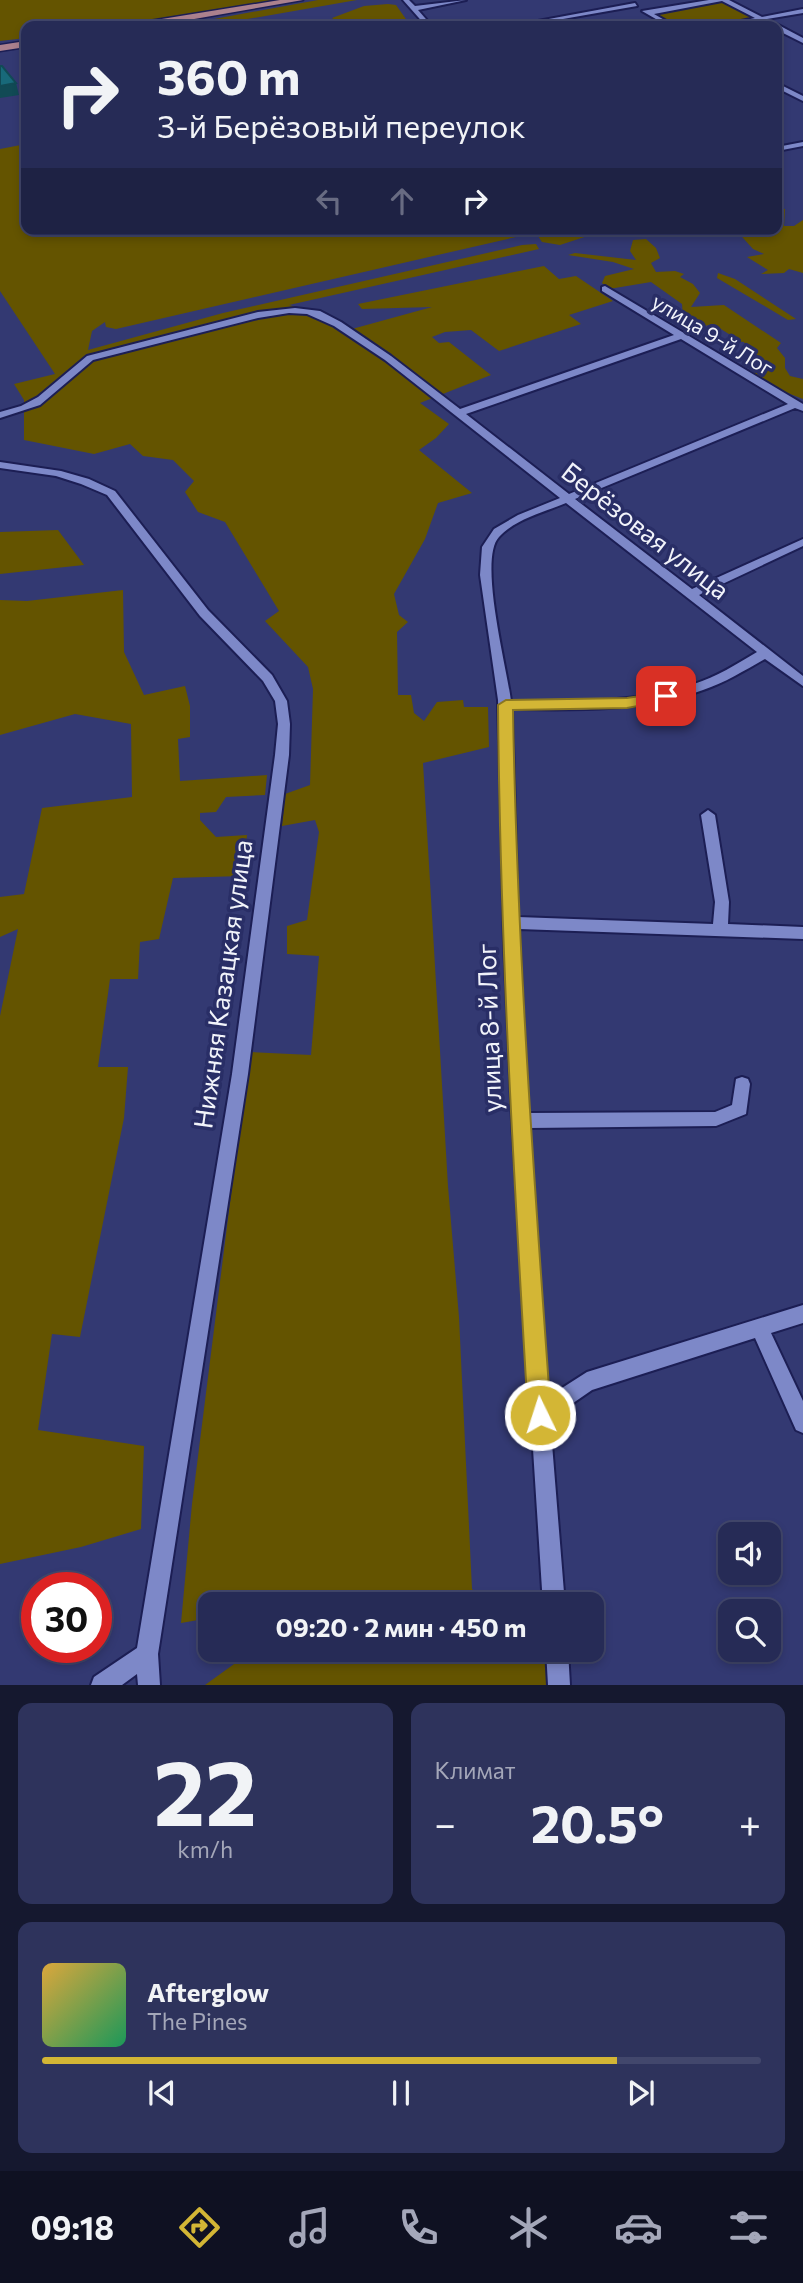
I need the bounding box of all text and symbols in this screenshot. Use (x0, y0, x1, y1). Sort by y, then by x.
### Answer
text: 360 m (157, 45, 300, 105)
icon: right (42, 49, 133, 140)
text: 3-й Берёзовый переулок (157, 105, 526, 145)
icon: left (310, 182, 348, 220)
icon: ahead (383, 182, 421, 220)
icon: right (456, 182, 494, 220)
street label: улица 9-й Лог (648, 288, 778, 380)
street label: Берёзовая улица (556, 455, 736, 605)
pin (636, 666, 696, 726)
icon: arrive (647, 677, 685, 715)
street label: Нижняя Казацкая улица (186, 838, 258, 1130)
street label: улица 8-й Лог (470, 943, 506, 1113)
position arrow (503, 1378, 577, 1452)
map controls (718, 1522, 781, 1662)
button: sound (718, 1522, 781, 1585)
speed limit sign: 30 (21, 1572, 112, 1663)
button: search (718, 1599, 781, 1662)
text: 09:20 · 2 мин · 450 m (276, 1611, 527, 1642)
text: 22 (153, 1733, 257, 1845)
text: Климат (435, 1756, 516, 1784)
text: 20.5° (531, 1790, 664, 1854)
text: − (435, 1799, 456, 1846)
text: + (739, 1799, 761, 1846)
text: km/h (177, 1835, 233, 1863)
text: Afterglow (147, 1976, 269, 2007)
text: The Pines (147, 2007, 248, 2035)
icon: previous (143, 2074, 181, 2112)
icon: pause (382, 2074, 420, 2112)
icon: next (622, 2074, 660, 2112)
icon: directions (175, 2203, 224, 2252)
icon: music (285, 2203, 334, 2252)
icon: phone (394, 2203, 443, 2252)
icon: climate (504, 2203, 553, 2252)
icon: car (614, 2203, 663, 2252)
icon: filters (724, 2203, 773, 2252)
text: 09:18 (30, 2207, 114, 2247)

